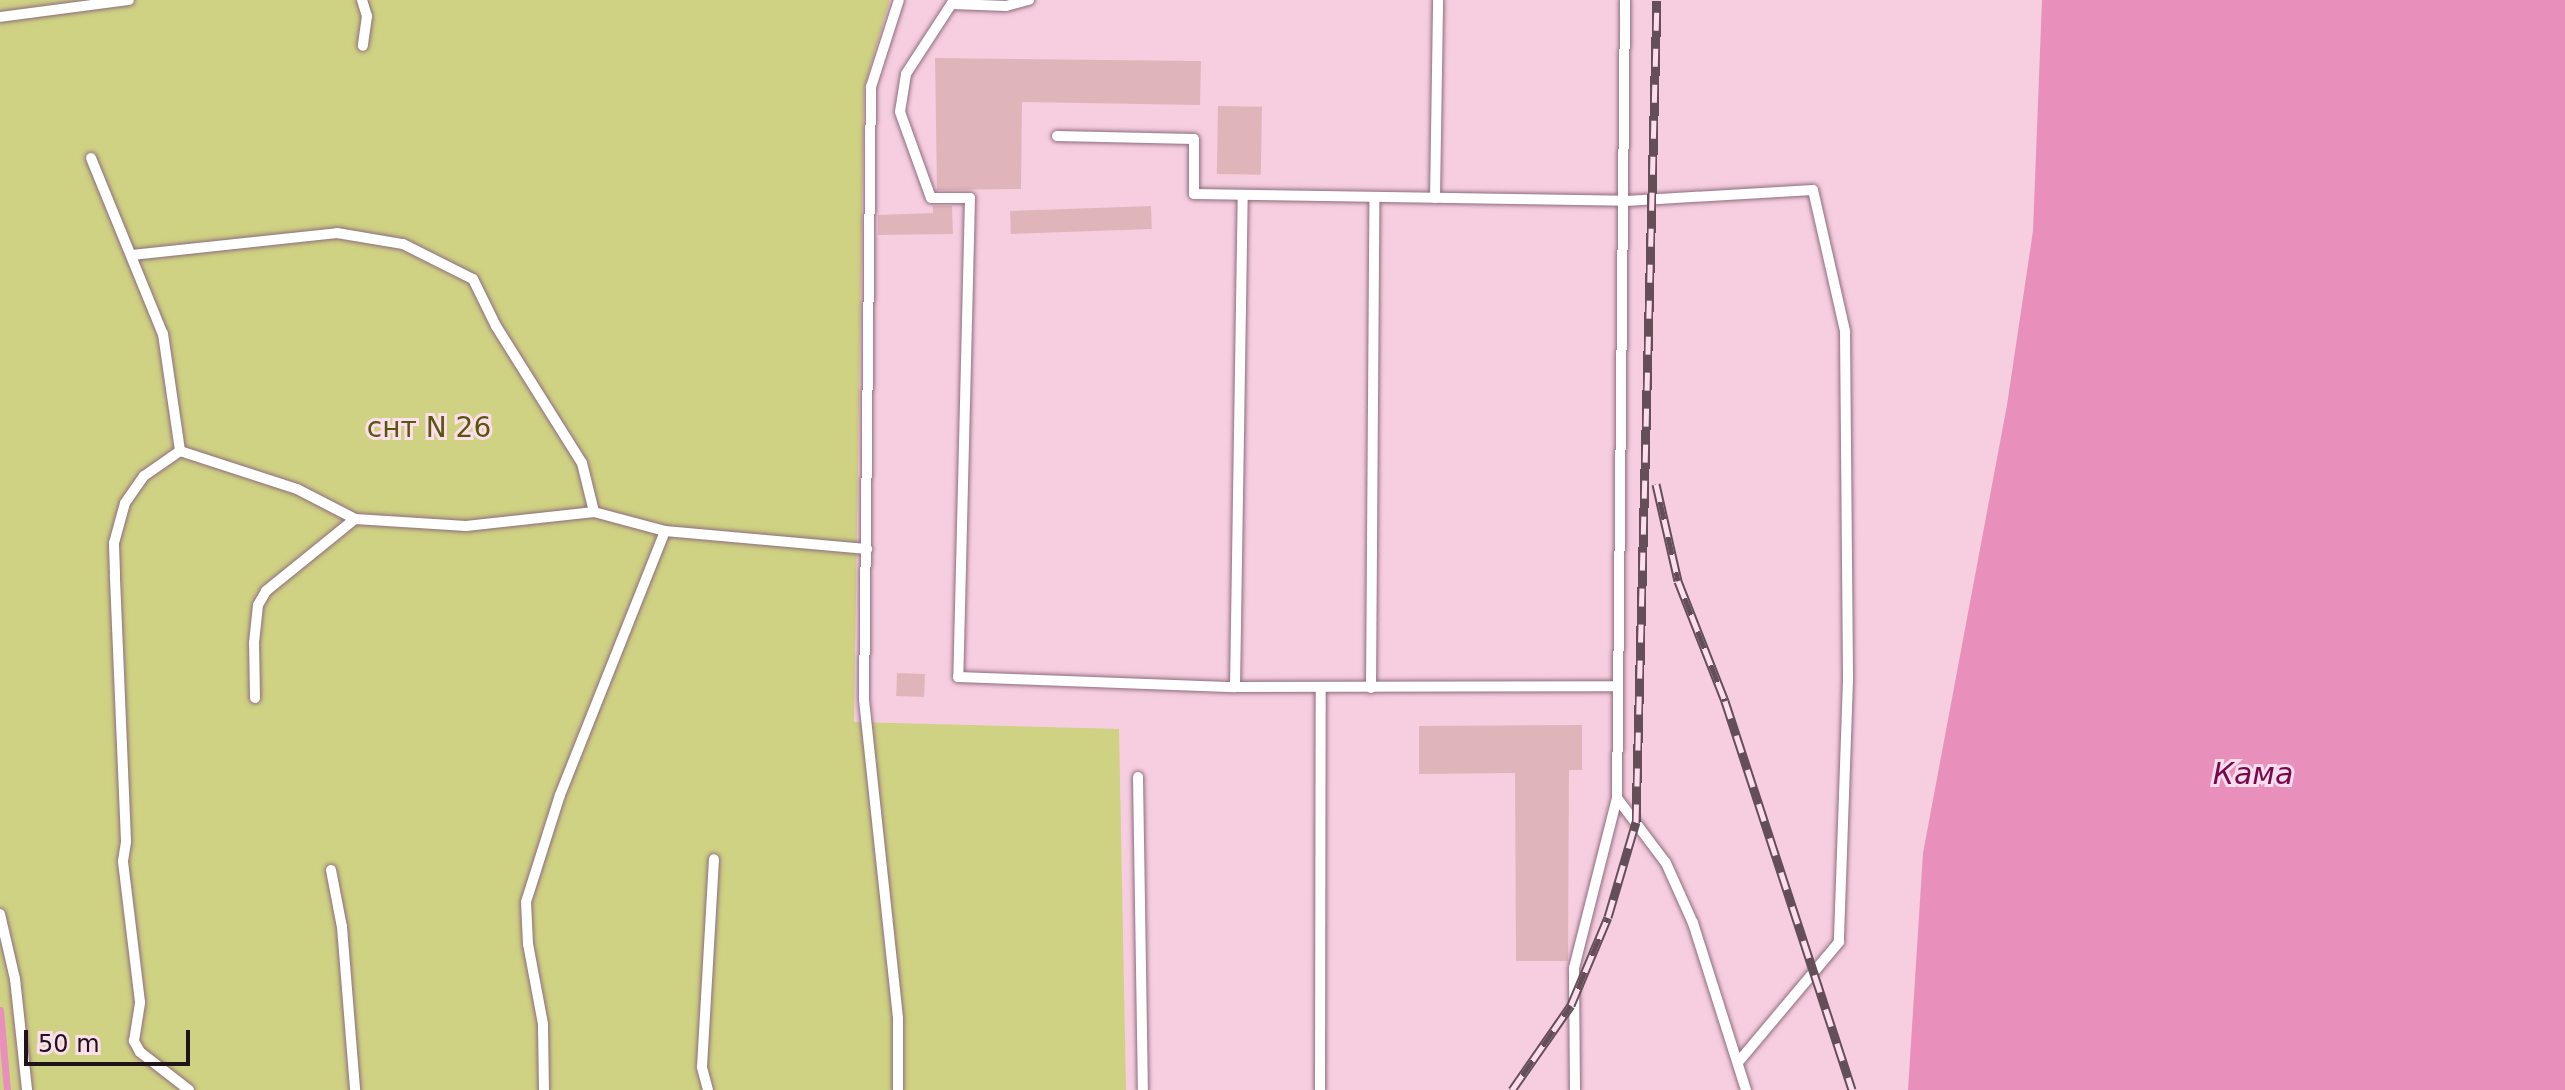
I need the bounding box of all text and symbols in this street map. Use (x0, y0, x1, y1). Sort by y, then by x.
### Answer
park label: снт N 26 (367, 411, 491, 445)
water label: Кама (2213, 756, 2293, 792)
scale bar (28, 1014, 194, 1064)
text: 50 m (38, 1030, 100, 1058)

